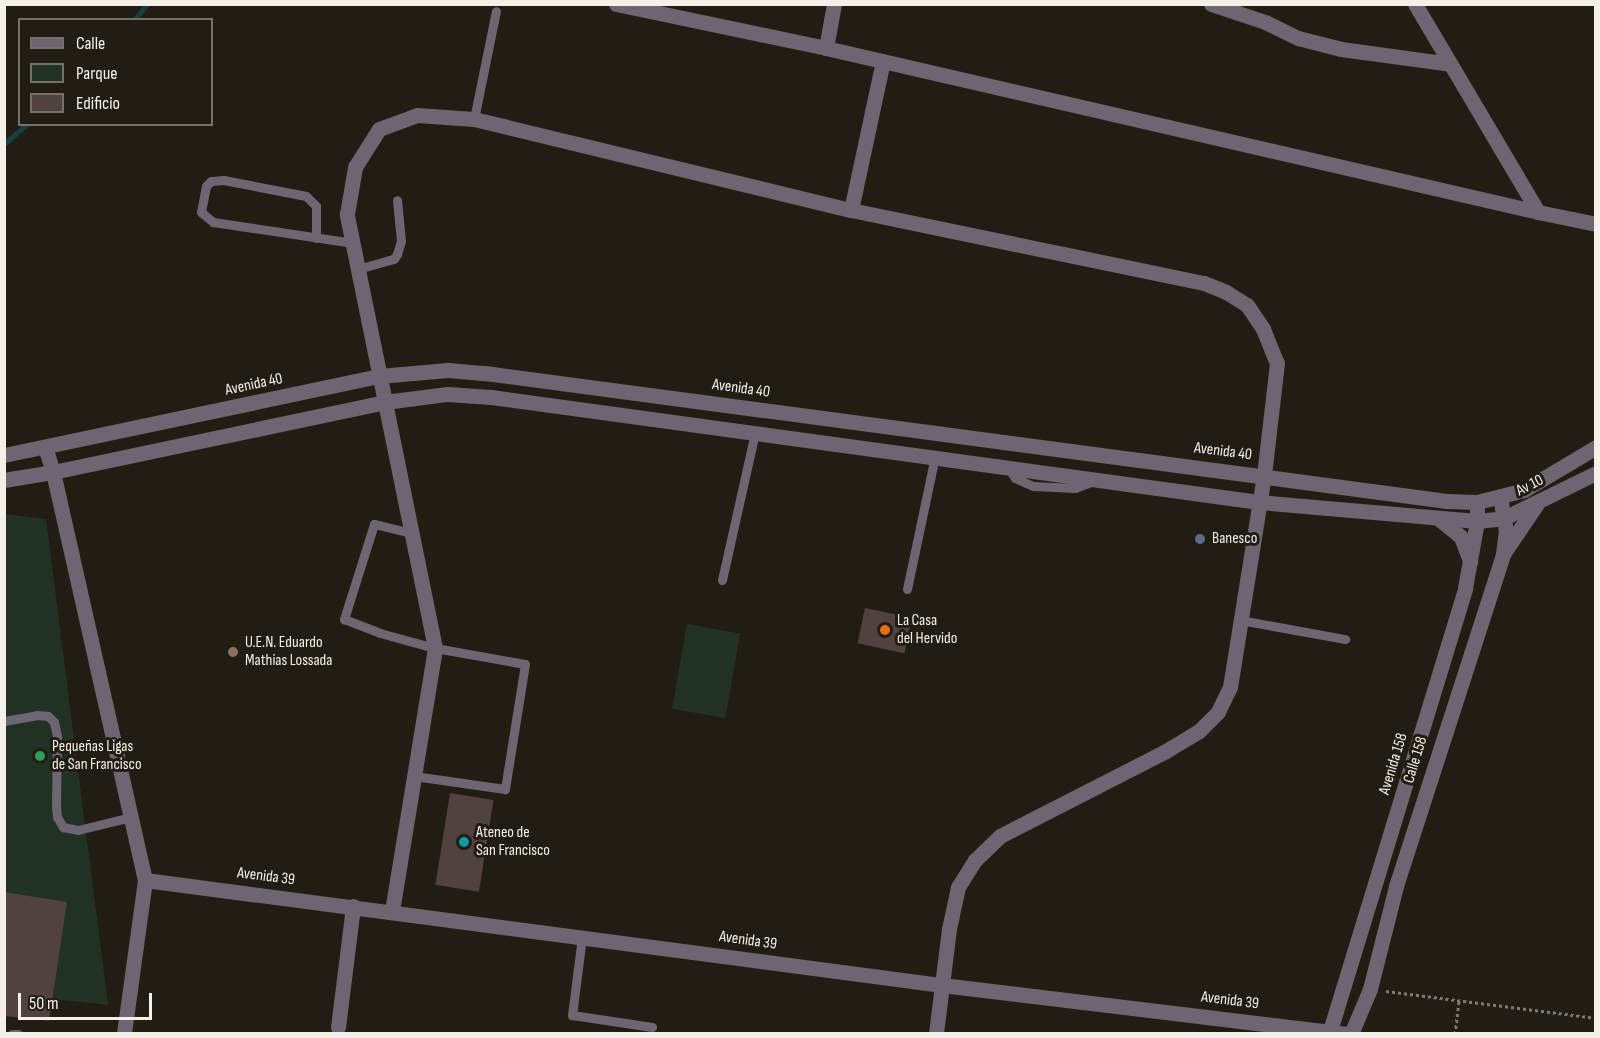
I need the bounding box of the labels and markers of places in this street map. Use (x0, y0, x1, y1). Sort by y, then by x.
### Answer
place label: Banesco (1212, 529, 1257, 549)
marker: Banesco (1193, 532, 1207, 546)
place label: La Casa del Hervido (897, 611, 957, 649)
marker: La Casa del Hervido (878, 623, 892, 637)
place label: U.E.N. Eduardo Mathias Lossada (245, 633, 332, 671)
marker: U.E.N. Eduardo Mathias Lossada (226, 645, 240, 659)
place label: Pequeñas Ligas de San Francisco (52, 737, 142, 775)
marker: Pequeñas Ligas de San Francisco (33, 749, 47, 763)
place label: Ateneo de San Francisco (476, 823, 550, 861)
marker: Ateneo de San Francisco (457, 835, 471, 849)

